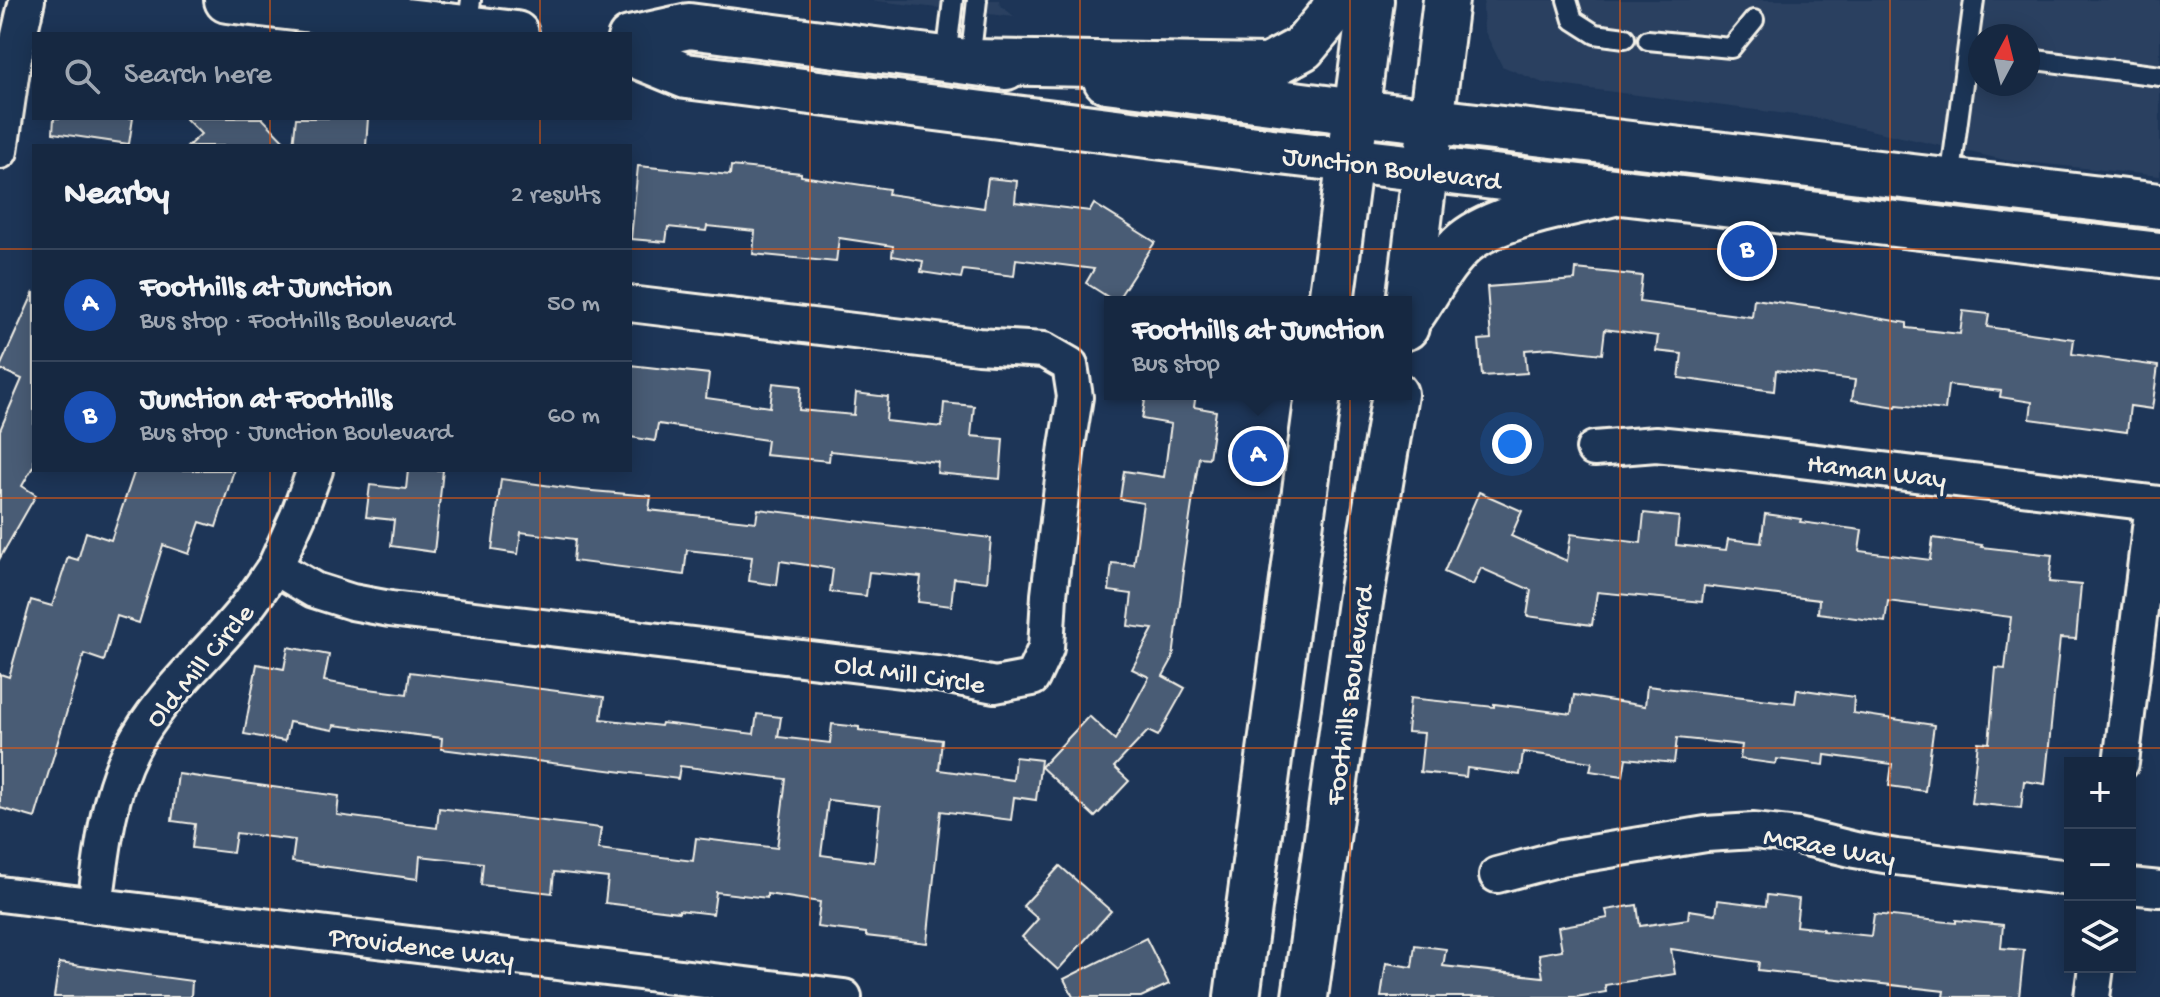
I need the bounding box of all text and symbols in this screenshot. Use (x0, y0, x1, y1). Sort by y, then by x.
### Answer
north arrow (1968, 24, 2040, 96)
search box (32, 32, 632, 120)
icon: search (60, 54, 104, 98)
text: Search here (124, 59, 272, 94)
street label: Junction Boulevard (1280, 141, 1505, 201)
text: Nearby (64, 176, 169, 216)
text: 2 results (511, 181, 600, 212)
pin: B (1721, 221, 1773, 281)
text: Foothills at Junction (140, 272, 392, 307)
text: A (82, 290, 98, 321)
text: 50 m (547, 290, 600, 321)
popup (1104, 296, 1412, 400)
text: Bus stop · Foothills Boulevard (140, 307, 454, 338)
text: Foothills at Junction (1132, 315, 1384, 350)
text: Bus stop (1132, 350, 1220, 381)
text: Junction at Foothills (140, 384, 392, 419)
text: B (83, 402, 97, 433)
text: 60 m (547, 402, 600, 433)
text: Bus stop · Junction Boulevard (140, 419, 452, 450)
your location (1492, 424, 1532, 464)
pin: A (1232, 426, 1284, 486)
street label: Haman Way (1805, 449, 1948, 498)
street label: Foothills Boulevard (1320, 581, 1384, 809)
street label: Old Mill Circle (140, 598, 263, 736)
street label: Old Mill Circle (832, 650, 987, 703)
map controls (2064, 757, 2136, 973)
button: + (2064, 757, 2136, 829)
street label: McRae Way (1761, 822, 1898, 877)
button: − (2064, 829, 2136, 901)
button: layers (2064, 901, 2136, 973)
street label: Providence Way (326, 922, 516, 977)

